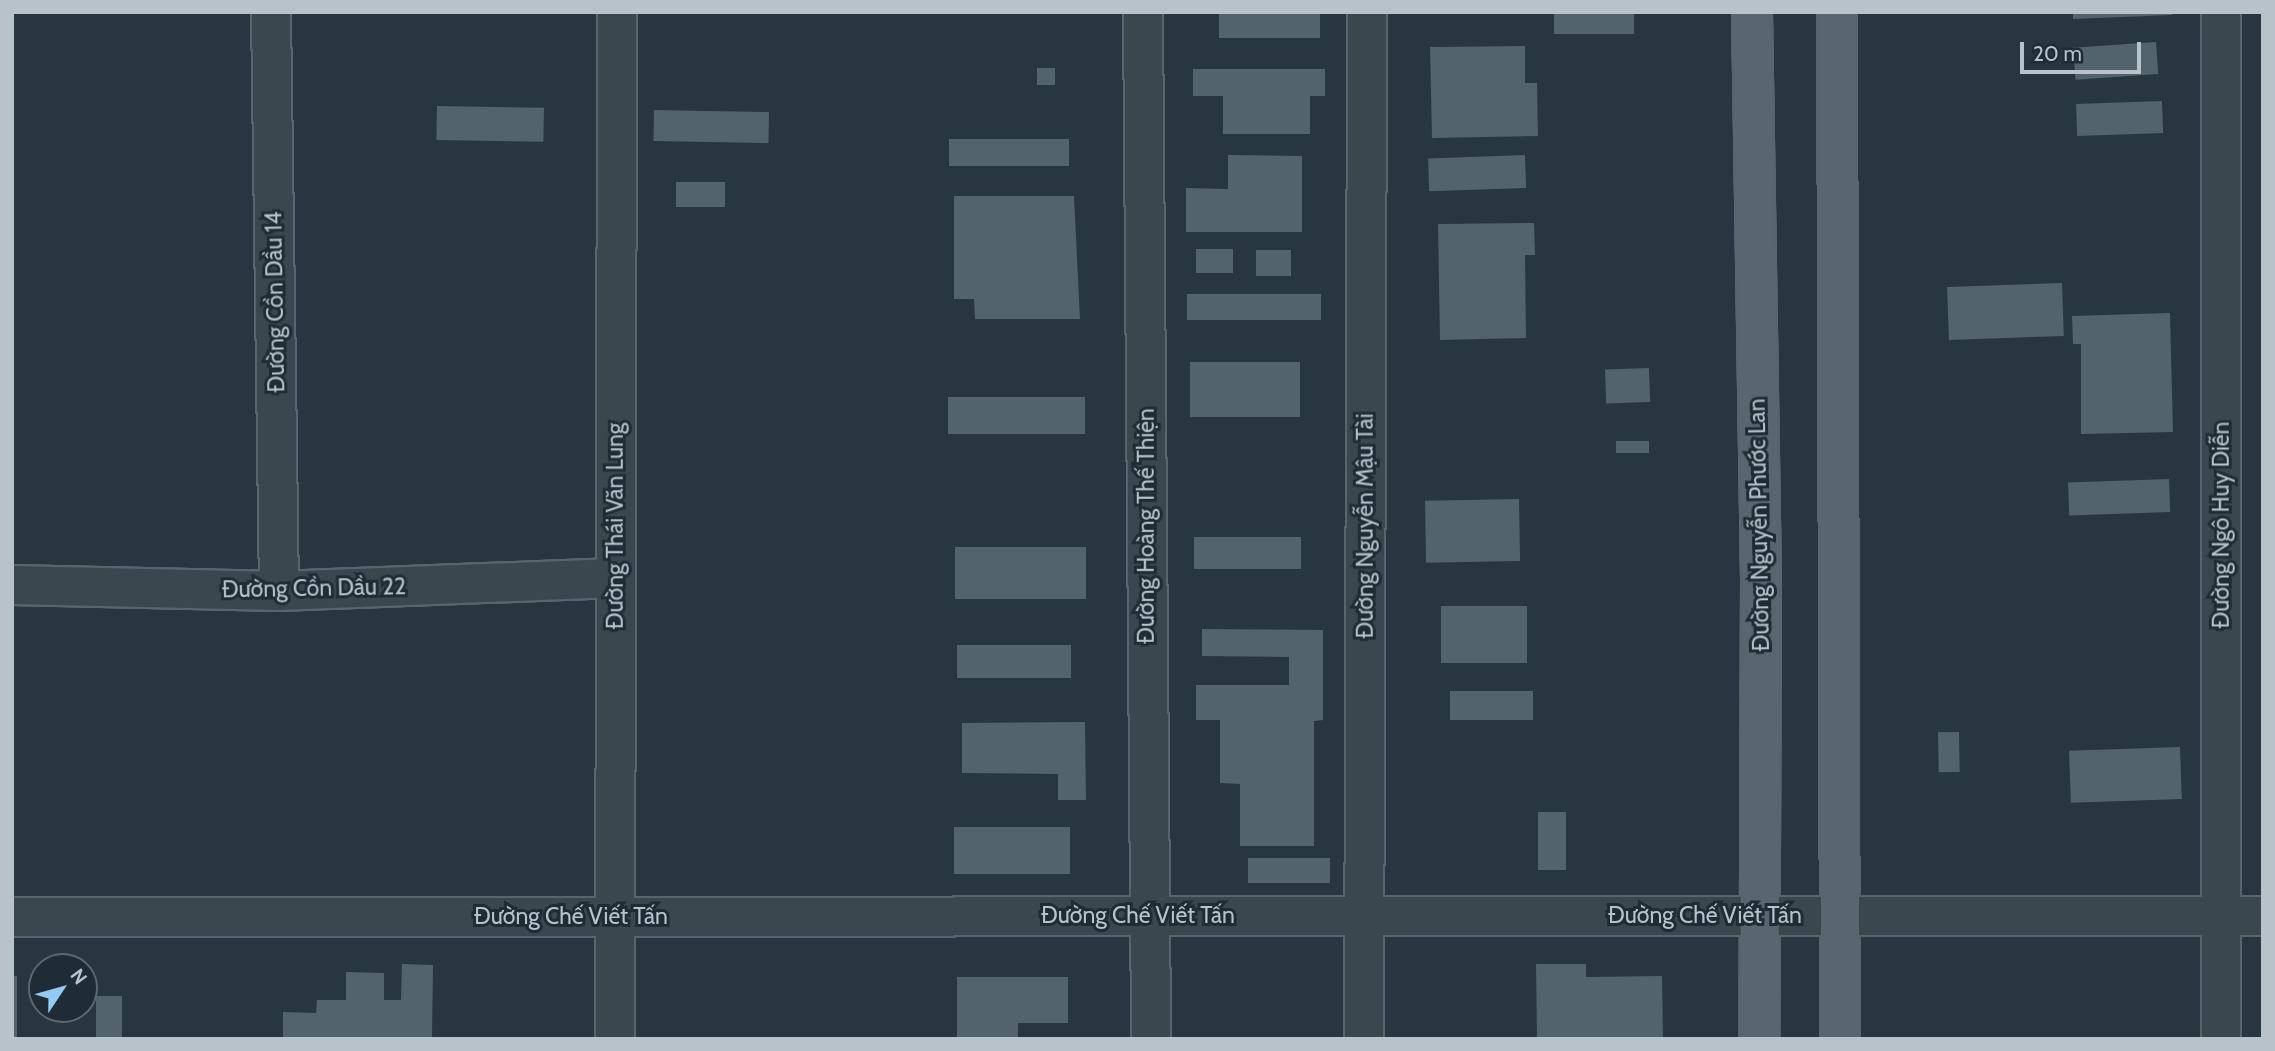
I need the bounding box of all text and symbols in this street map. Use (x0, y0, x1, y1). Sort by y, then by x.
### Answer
scale bar (2023, 28, 2144, 72)
text: 20 m (2033, 41, 2082, 66)
street label: Đường Cồn Dầu 14 (260, 211, 290, 393)
street label: Đường Nguyễn Phước Lan (1743, 398, 1775, 652)
street label: Đường Hoàng Thế Thiện (1132, 408, 1160, 644)
street label: Đường Nguyễn Mậu Tài (1351, 413, 1379, 639)
street label: Đường Ngô Huy Diễn (2207, 422, 2235, 628)
street label: Đường Thái Văn Lung (601, 423, 629, 629)
street label: Đường Cồn Dầu 22 (222, 573, 406, 603)
street label: Đường Chế Viết Tấn (1041, 901, 1235, 929)
street label: Đường Chế Viết Tấn (1608, 901, 1802, 929)
street label: Đường Chế Viết Tấn (474, 902, 668, 930)
north arrow (28, 953, 98, 1023)
text: N (66, 964, 92, 989)

